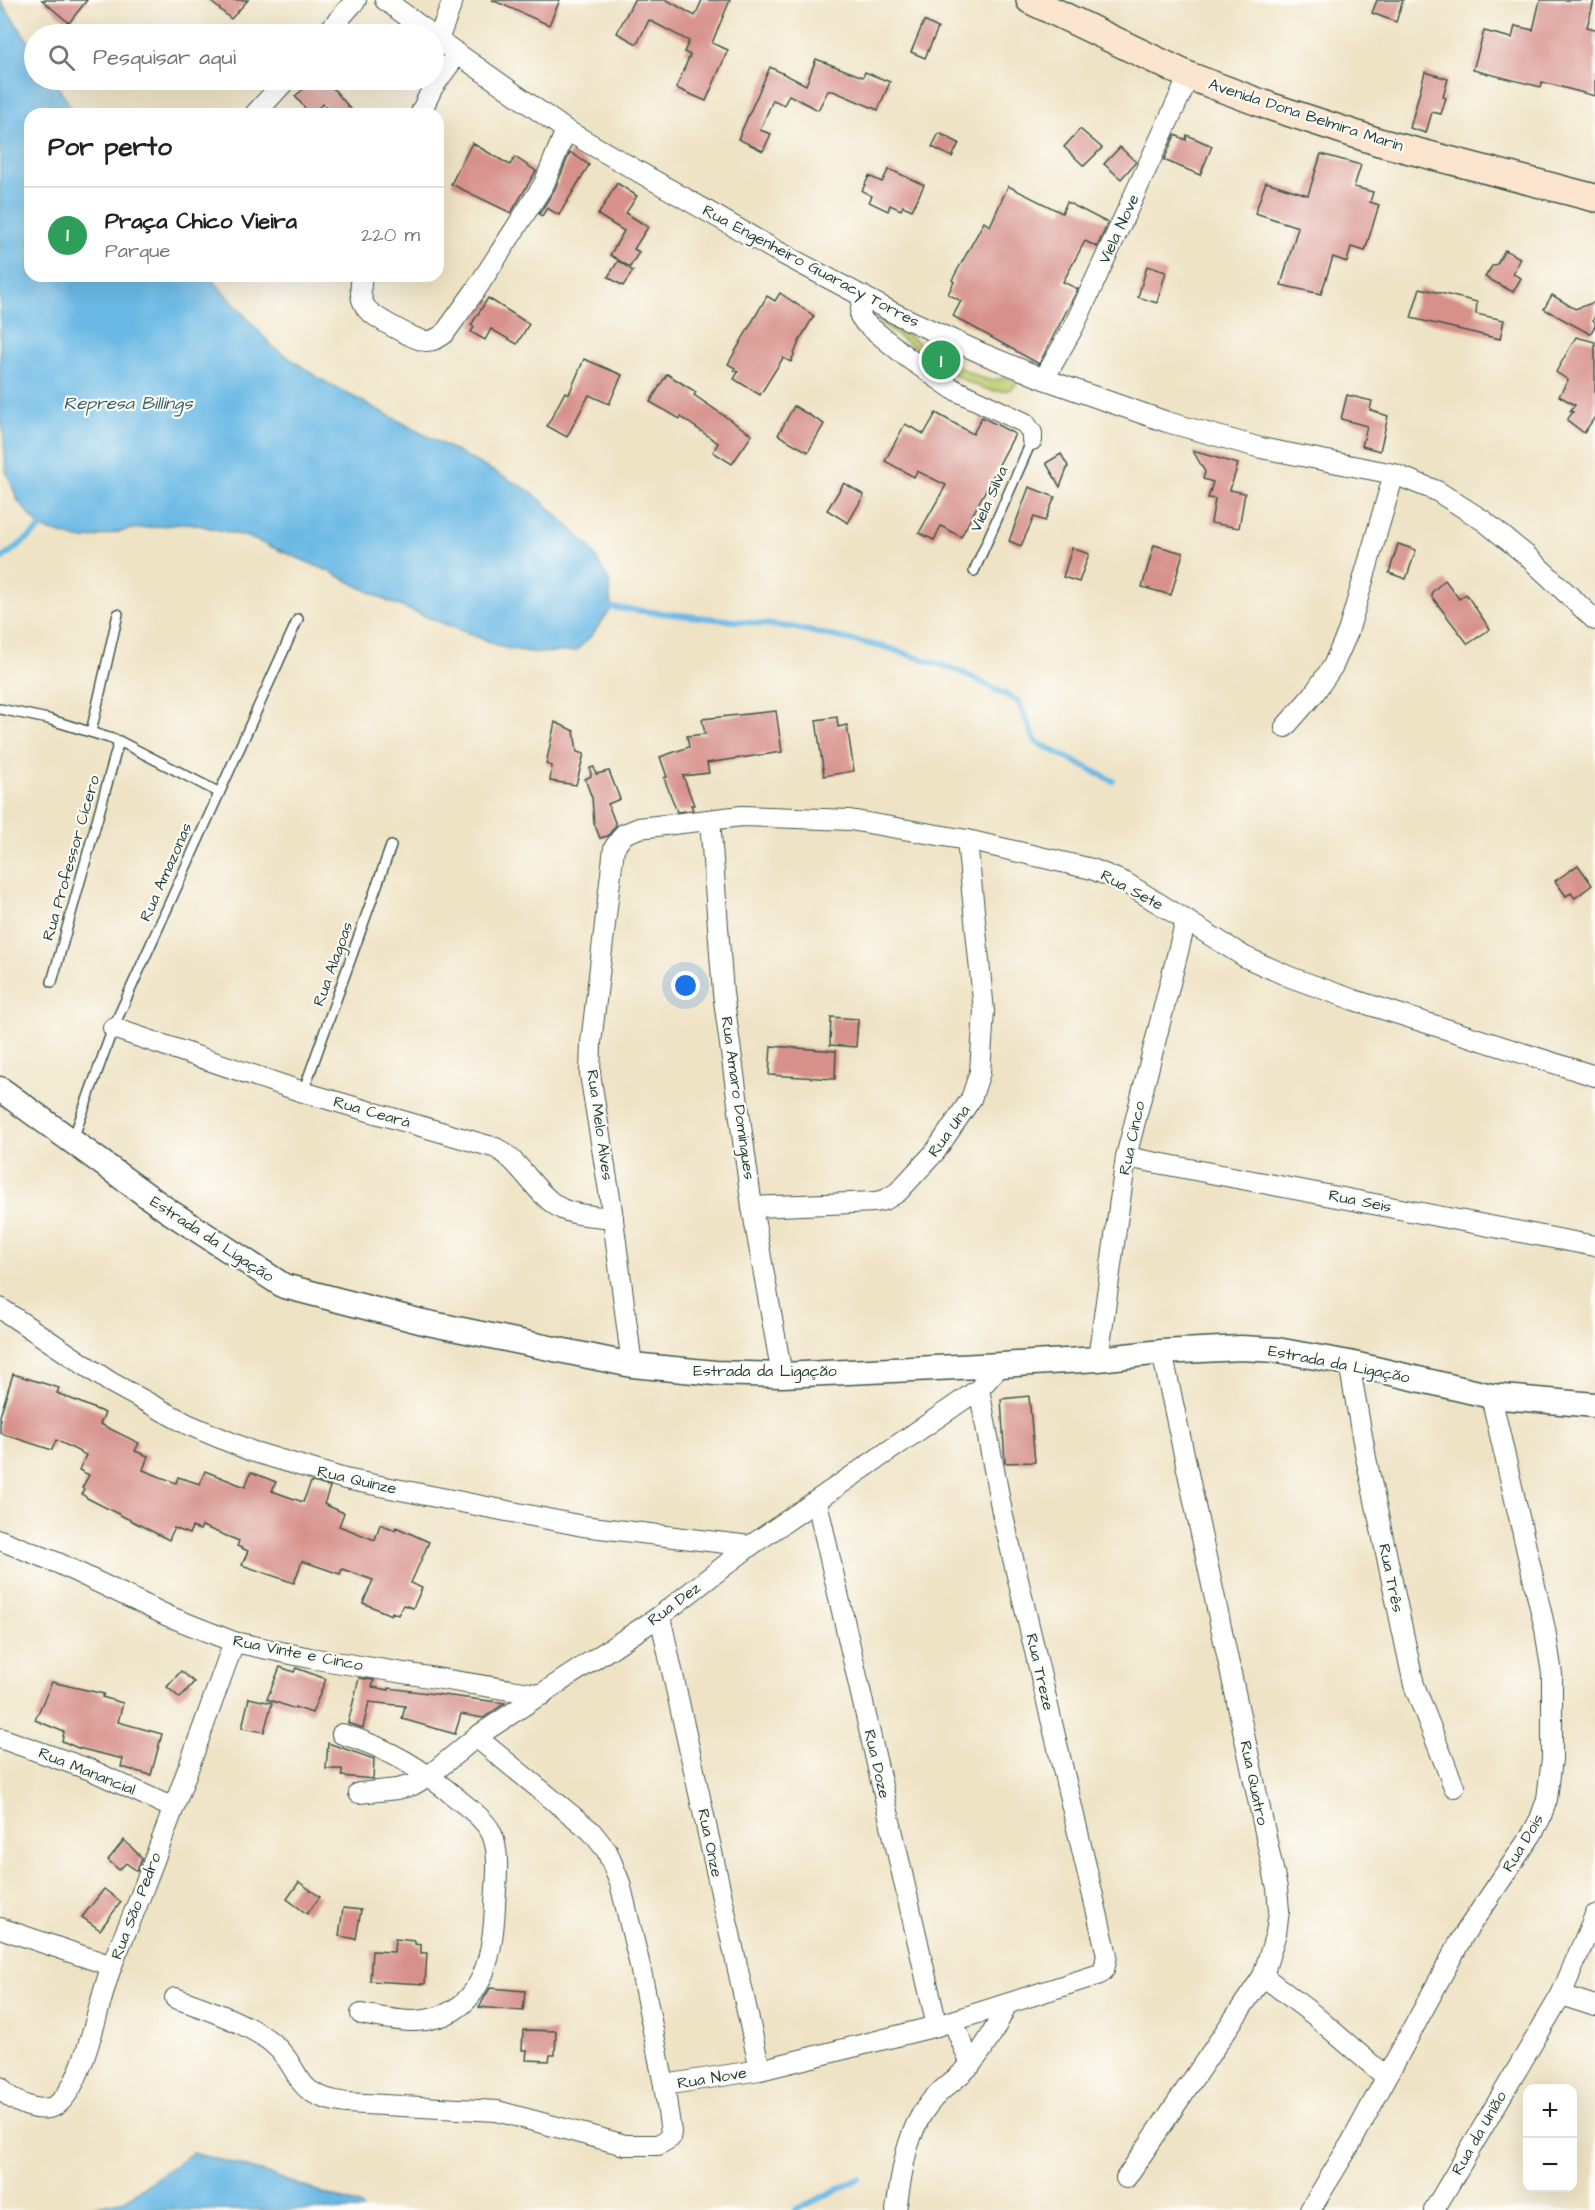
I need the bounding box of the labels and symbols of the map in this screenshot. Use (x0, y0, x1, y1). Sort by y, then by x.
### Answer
street label: Avenida Dona Belmira Marin (1206, 73, 1406, 157)
street label: Viela Nove (1093, 190, 1145, 267)
street label: Rua Engenheiro Guaracy Torres (698, 199, 923, 334)
pin: 1 (922, 338, 960, 382)
water label: Represa Billings (64, 391, 193, 417)
street label: Viela Silva (965, 463, 1013, 535)
street label: Rua Professor Cícero (37, 773, 105, 943)
street label: Rua Amazonas (134, 819, 198, 925)
street label: Rua Sete (1097, 864, 1168, 916)
street label: Rua Alagoas (308, 919, 359, 1010)
your location (671, 971, 700, 1000)
street label: Rua Amaro Domingues (715, 1015, 760, 1181)
street label: Rua Melo Alves (581, 1068, 619, 1182)
street label: Rua Ceará (331, 1091, 413, 1133)
street label: Rua Cinco (1113, 1099, 1151, 1177)
street label: Rua Una (923, 1101, 975, 1161)
street label: Rua Seis (1327, 1184, 1393, 1218)
street label: Estrada da Ligação (145, 1191, 278, 1288)
street label: Estrada da Ligação (1266, 1340, 1412, 1389)
street label: Estrada da Ligação (693, 1360, 837, 1383)
street label: Rua Quinze (315, 1460, 399, 1500)
street label: Rua Três (1373, 1542, 1409, 1614)
street label: Rua Dez (643, 1577, 705, 1631)
street label: Rua Vinte e Cinco (231, 1630, 365, 1676)
street label: Rua Treze (1020, 1631, 1060, 1713)
street label: Rua Doze (858, 1727, 896, 1801)
street label: Rua Quatro (1234, 1739, 1274, 1827)
street label: Rua Manancial (35, 1742, 139, 1800)
street label: Rua Onze (692, 1807, 728, 1880)
street label: Rua Dois (1497, 1810, 1549, 1876)
street label: Rua São Pedro (106, 1849, 166, 1963)
street label: Rua Nove (676, 2062, 749, 2094)
street label: Rua da União (1446, 2087, 1512, 2179)

